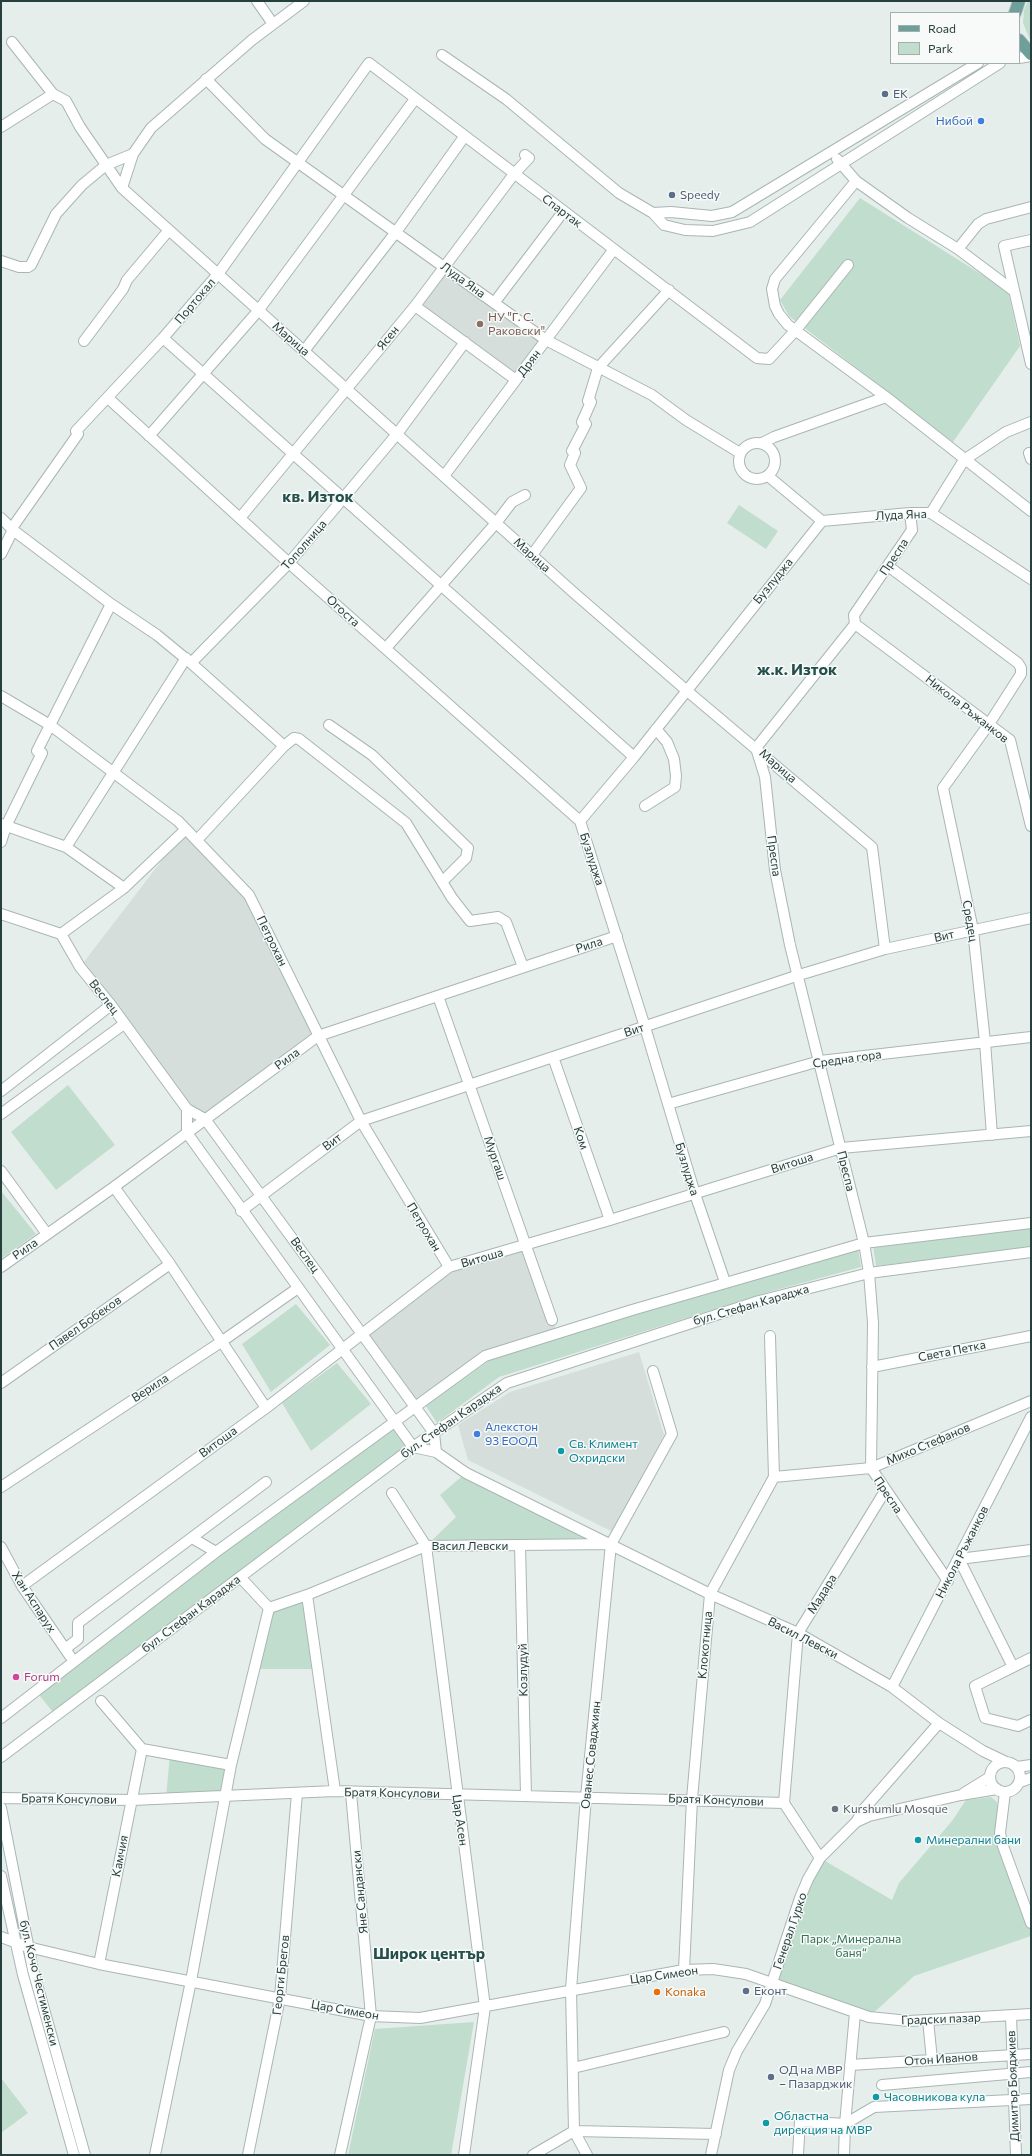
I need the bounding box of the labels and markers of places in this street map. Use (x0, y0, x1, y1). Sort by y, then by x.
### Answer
place label: ЕК (893, 87, 908, 101)
marker: ЕК (880, 89, 890, 99)
place label: Нибой (936, 114, 973, 128)
marker: Нибой (976, 116, 986, 126)
place label: Speedy (680, 188, 720, 202)
marker: Speedy (667, 190, 677, 200)
place label: НУ "Г. С. Раковски" (488, 310, 545, 338)
marker: НУ "Г. С. Раковски" (475, 319, 485, 329)
place label: Алекстон 93 ЕООД (485, 1420, 538, 1448)
marker: Алекстон 93 ЕООД (472, 1429, 482, 1439)
place label: Св. Климент Охридски (569, 1437, 638, 1465)
marker: Св. Климент Охридски (556, 1446, 566, 1456)
place label: Forum (24, 1670, 60, 1684)
marker: Forum (11, 1672, 21, 1682)
place label: Kurshumlu Mosque (843, 1802, 948, 1816)
marker: Kurshumlu Mosque (830, 1804, 840, 1814)
place label: Минерални бани (926, 1833, 1021, 1847)
marker: Минерални бани (913, 1835, 923, 1845)
place label: Еконт (754, 1984, 787, 1998)
place label: Konaka (665, 1985, 706, 1999)
marker: Еконт (741, 1986, 751, 1996)
marker: Konaka (652, 1987, 662, 1997)
place label: ОД на МВР – Пазарджик (779, 2063, 852, 2091)
marker: ОД на МВР – Пазарджик (766, 2072, 776, 2082)
place label: Часовникова кула (884, 2090, 985, 2104)
marker: Часовникова кула (871, 2092, 881, 2102)
place label: Областна дирекция на МВР (774, 2109, 872, 2137)
marker: Областна дирекция на МВР (761, 2118, 771, 2128)

